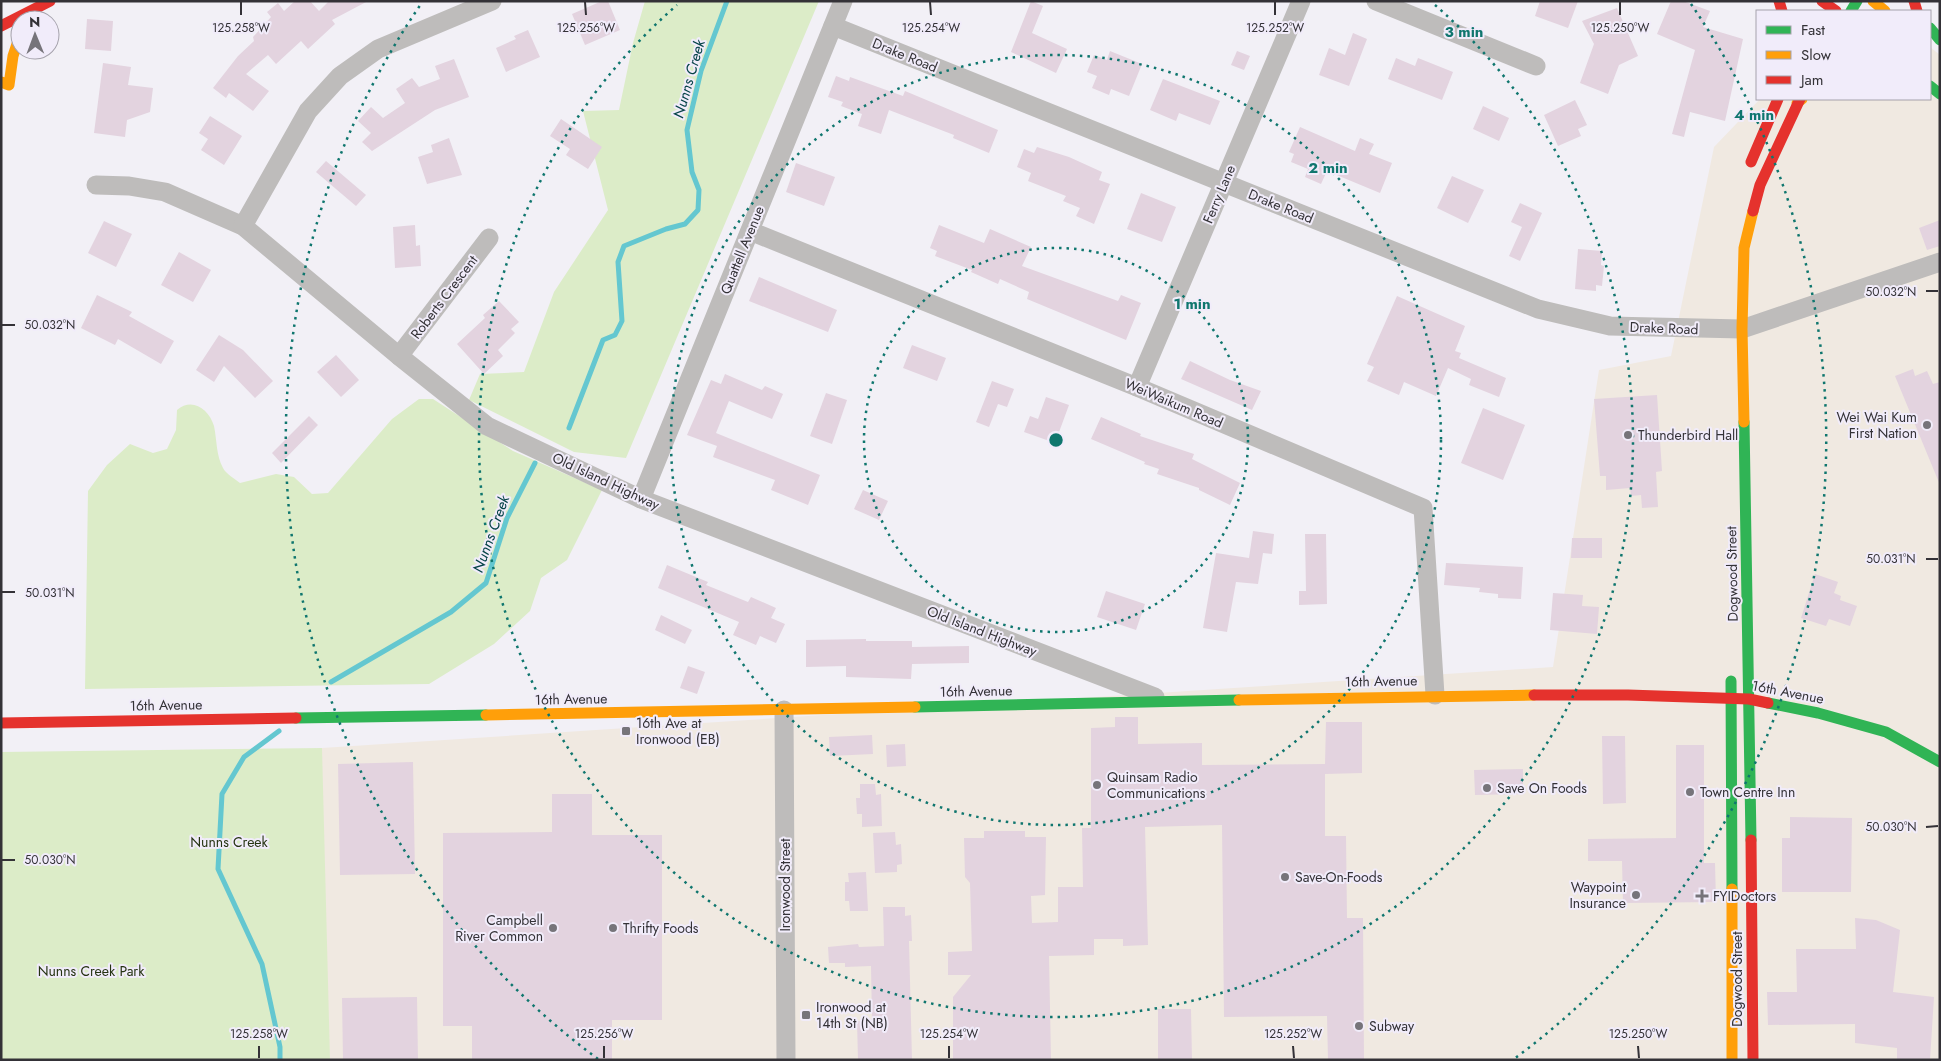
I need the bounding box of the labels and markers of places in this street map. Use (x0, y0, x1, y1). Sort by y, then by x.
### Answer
place label: Wei Wai Kum First Nation (1836, 407, 1917, 443)
marker: Wei Wai Kum First Nation (1921, 419, 1933, 431)
place label: Thunderbird Hall (1638, 425, 1738, 445)
marker: Thunderbird Hall (1622, 429, 1634, 441)
centre of rings (1047, 431, 1065, 449)
place label: 16th Ave at Ironwood (EB) (636, 713, 720, 749)
marker: 16th Ave at Ironwood (EB) (620, 725, 632, 737)
place label: Quinsam Radio Communications (1107, 767, 1206, 803)
place label: Save On Foods (1497, 778, 1587, 798)
marker: Quinsam Radio Communications (1091, 779, 1103, 791)
marker: Save On Foods (1481, 782, 1493, 794)
place label: Town Centre Inn (1700, 782, 1795, 802)
marker: Town Centre Inn (1684, 786, 1696, 798)
place label: Save-On-Foods (1295, 867, 1383, 887)
marker: Save-On-Foods (1279, 871, 1291, 883)
place label: Waypoint Insurance (1569, 877, 1627, 913)
place label: FYIDoctors (1713, 886, 1777, 906)
marker: Waypoint Insurance (1630, 889, 1642, 901)
marker: FYIDoctors (1695, 889, 1709, 903)
place label: Campbell River Common (455, 910, 543, 946)
place label: Thrifty Foods (623, 918, 699, 938)
marker: Campbell River Common (547, 922, 559, 934)
marker: Thrifty Foods (607, 922, 619, 934)
place label: Ironwood at 14th St (NB) (816, 997, 888, 1033)
marker: Ironwood at 14th St (NB) (800, 1009, 812, 1021)
place label: Subway (1369, 1016, 1415, 1036)
marker: Subway (1353, 1020, 1365, 1032)

